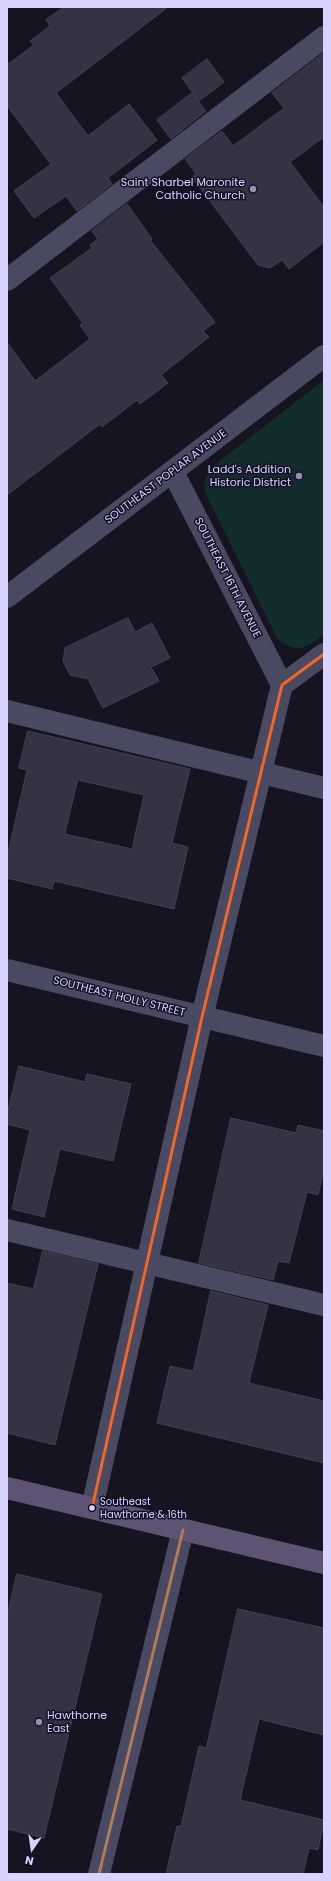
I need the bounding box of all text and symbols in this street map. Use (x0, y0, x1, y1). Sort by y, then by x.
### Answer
place label: Saint Sharbel Maronite Catholic Church (121, 176, 245, 202)
marker: Saint Sharbel Maronite Catholic Church (248, 184, 258, 194)
street label: SOUTHEAST POPLAR AVENUE (103, 427, 229, 527)
place label: Ladd's Addition Historic District (208, 463, 291, 489)
marker: Ladd's Addition Historic District (294, 471, 304, 481)
street label: SOUTHEAST 16TH AVENUE (191, 516, 263, 640)
street label: SOUTHEAST HOLLY STREET (51, 974, 187, 1020)
place label: Southeast Hawthorne & 16th (100, 1496, 187, 1520)
marker: Southeast Hawthorne & 16th (87, 1503, 97, 1513)
place label: Hawthorne East (47, 1709, 107, 1735)
marker: Hawthorne East (34, 1717, 44, 1727)
north arrow (12, 1829, 52, 1869)
text: N (23, 1852, 35, 1869)

